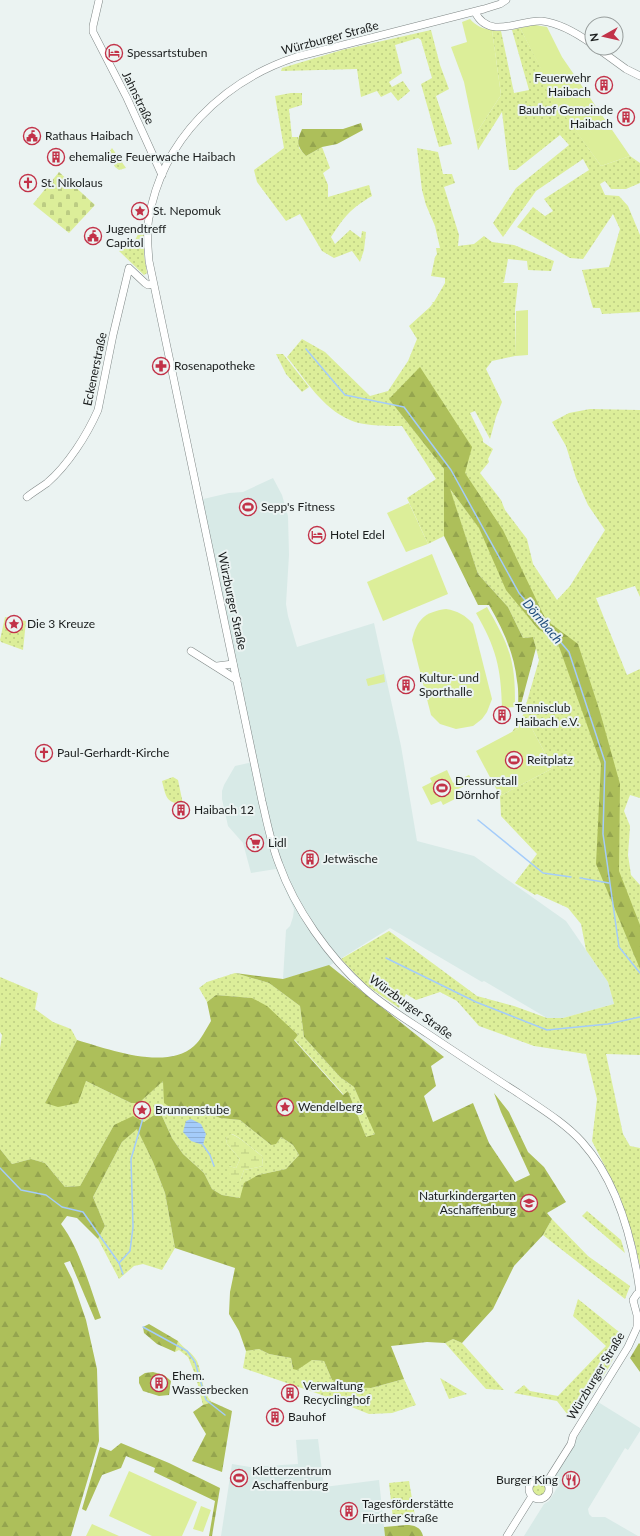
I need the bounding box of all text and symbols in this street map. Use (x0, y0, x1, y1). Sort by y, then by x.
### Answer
north arrow (584, 16, 624, 56)
street label: Würzburger Straße (280, 17, 380, 58)
text: N (587, 32, 601, 43)
hotel icon: Spessartstuben (104, 43, 124, 63)
place label: Spessartstuben (127, 45, 207, 60)
street label: Jahnstraße (119, 69, 158, 127)
place label: Feuerwehr Haibach (534, 70, 592, 99)
building icon: Feuerwehr Haibach (594, 75, 614, 95)
place label: Bauhof Gemeinde Haibach (518, 102, 613, 131)
building icon: Bauhof Gemeinde Haibach (616, 107, 636, 127)
public building icon: Rathaus Haibach (22, 126, 42, 146)
place label: Rathaus Haibach (45, 128, 133, 143)
building icon: ehemalige Feuerwache Haibach (46, 147, 66, 167)
place label: ehemalige Feuerwache Haibach (69, 149, 236, 164)
church icon: St. Nikolaus (18, 173, 38, 193)
place label: St. Nikolaus (41, 175, 103, 190)
place icon: St. Nepomuk (130, 201, 150, 221)
place label: St. Nepomuk (153, 203, 222, 218)
place label: Jugendtreff Capitol (106, 221, 166, 250)
public building icon: Jugendtreff Capitol (83, 226, 103, 246)
street label: Eckenerstraße (79, 331, 110, 407)
pharmacy icon: Rosenapotheke (151, 356, 171, 376)
place label: Rosenapotheke (174, 358, 255, 373)
sports icon: Sepp's Fitness (238, 497, 258, 517)
place label: Sepp's Fitness (261, 499, 335, 514)
hotel icon: Hotel Edel (307, 525, 327, 545)
place label: Hotel Edel (330, 527, 385, 542)
street label: Würzburger Straße (215, 551, 250, 651)
water label: Dörnbach (520, 595, 566, 647)
place icon: Die 3 Kreuze (4, 614, 24, 634)
place label: Die 3 Kreuze (27, 616, 95, 631)
place label: Kultur- und Sporthalle (419, 670, 479, 699)
building icon: Kultur- und Sporthalle (396, 675, 416, 695)
place label: Tennisclub Haibach e.V. (515, 700, 580, 729)
building icon: Tennisclub Haibach e.V. (492, 705, 512, 725)
church icon: Paul-Gerhardt-Kirche (34, 743, 54, 763)
place label: Paul-Gerhardt-Kirche (57, 745, 169, 760)
sports icon: Reitplatz (504, 750, 524, 770)
place label: Reitplatz (527, 752, 573, 767)
place label: Dressurstall Dörnhof (455, 773, 517, 802)
sports icon: Dressurstall Dörnhof (432, 778, 452, 798)
building icon: Haibach 12 (171, 800, 191, 820)
place label: Haibach 12 (194, 802, 254, 817)
supermarket icon: Lidl (245, 833, 265, 853)
place label: Lidl (268, 835, 287, 850)
building icon: Jetwäsche (300, 849, 320, 869)
place label: Jetwäsche (323, 851, 378, 866)
street label: Würzburger Straße (366, 971, 456, 1042)
place icon: Wendelberg (275, 1097, 295, 1117)
place label: Wendelberg (298, 1099, 362, 1114)
place icon: Brunnenstube (132, 1100, 152, 1120)
place label: Brunnenstube (155, 1102, 229, 1117)
place label: Naturkindergarten Aschaffenburg (419, 1188, 516, 1217)
school or university icon: Naturkindergarten Aschaffenburg (519, 1193, 539, 1213)
street label: Würzburger Straße (563, 1329, 628, 1422)
place label: Ehem. Wasserbecken (172, 1368, 248, 1397)
building icon: Ehem. Wasserbecken (149, 1373, 169, 1393)
place label: Verwaltung Recyclinghof (303, 1378, 371, 1407)
building icon: Verwaltung Recyclinghof (280, 1383, 300, 1403)
building icon: Bauhof (265, 1407, 285, 1427)
place label: Bauhof (288, 1409, 327, 1424)
place label: Kletterzentrum Aschaffenburg (252, 1463, 332, 1492)
sports icon: Kletterzentrum Aschaffenburg (229, 1468, 249, 1488)
restaurant icon: Burger King (561, 1470, 581, 1490)
place label: Burger King (496, 1472, 558, 1487)
place label: Tagesförderstätte Fürther Straße (362, 1496, 454, 1525)
building icon: Tagesförderstätte Fürther Straße (339, 1501, 359, 1521)

